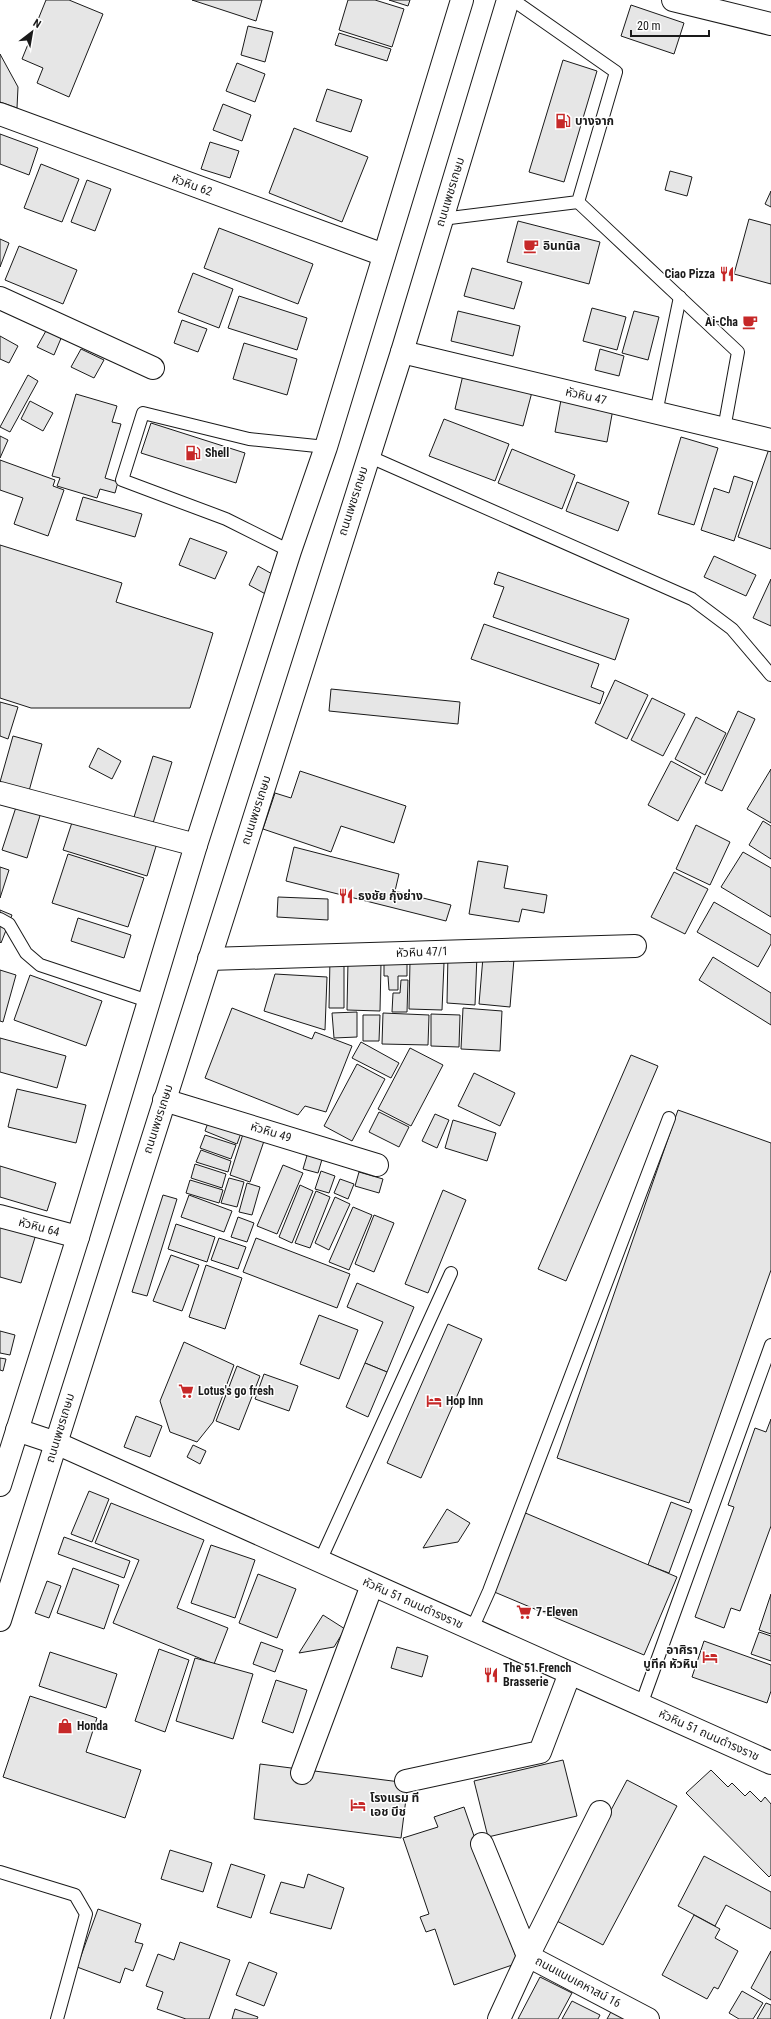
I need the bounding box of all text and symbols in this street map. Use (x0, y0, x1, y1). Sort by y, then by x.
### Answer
north arrow (12, 12, 52, 52)
scale bar (631, 12, 709, 38)
text: N (31, 17, 43, 31)
text: 20 m (637, 19, 661, 33)
fuel station icon: บางจาก (554, 112, 572, 130)
place label: บางจาก (575, 114, 614, 128)
street label: ถนนเพชรเกษม (433, 156, 467, 228)
street label: หัวหิน 62 (170, 171, 214, 199)
cafe icon: อินทนิล (522, 237, 540, 255)
place label: อินทนิล (543, 239, 581, 253)
restaurant icon: Ciao Pizza (718, 265, 736, 283)
place label: Ciao Pizza (664, 267, 715, 281)
cafe icon: Ai-Cha (741, 313, 759, 331)
place label: Ai-Cha (705, 315, 738, 329)
street label: หัวหิน 47 (564, 384, 608, 408)
fuel station icon: Shell (184, 444, 202, 462)
place label: Shell (205, 446, 229, 460)
street label: ถนนเพชรเกษม (335, 465, 371, 537)
street label: ถนนเพชรเกษม (238, 774, 274, 846)
restaurant icon: ธงชัย กุ้งย่าง (337, 887, 355, 905)
place label: ธงชัย กุ้งย่าง (358, 889, 423, 903)
street label: หัวหิน 47/1 (396, 944, 448, 960)
street label: ถนนเพชรเกษม (140, 1083, 176, 1155)
street label: หัวหิน 49 (249, 1119, 293, 1145)
street label: หัวหิน 64 (17, 1215, 61, 1239)
supermarket icon: Lotus's go fresh (177, 1382, 195, 1400)
place label: Lotus's go fresh (198, 1384, 274, 1398)
street label: ถนนเพชรเกษม (43, 1392, 77, 1464)
hotel icon: Hop Inn (425, 1392, 443, 1410)
place label: Hop Inn (446, 1394, 483, 1408)
street label: หัวหิน 51 ถนนดำรงราช (361, 1575, 465, 1631)
supermarket icon: 7-Eleven (515, 1603, 533, 1621)
place label: 7-Eleven (536, 1605, 578, 1619)
place label: อาศิรา บูทีค หัวหิน (643, 1643, 698, 1672)
hotel icon: อาศิรา บูทีค หัวหิน (701, 1648, 719, 1666)
place label: The 51 French Brasserie (503, 1661, 571, 1689)
restaurant icon: The 51 French Brasserie (482, 1666, 500, 1684)
street label: หัวหิน 51 ถนนดำรงราช (657, 1707, 761, 1763)
shop icon: Honda (56, 1717, 74, 1735)
place label: Honda (77, 1719, 108, 1733)
place label: โรงแรม ที เอช บีช (370, 1791, 419, 1819)
hotel icon: โรงแรม ที เอช บีช (349, 1796, 367, 1814)
street label: ถนนแนบเคหาสน์ 16 (533, 1954, 623, 2010)

